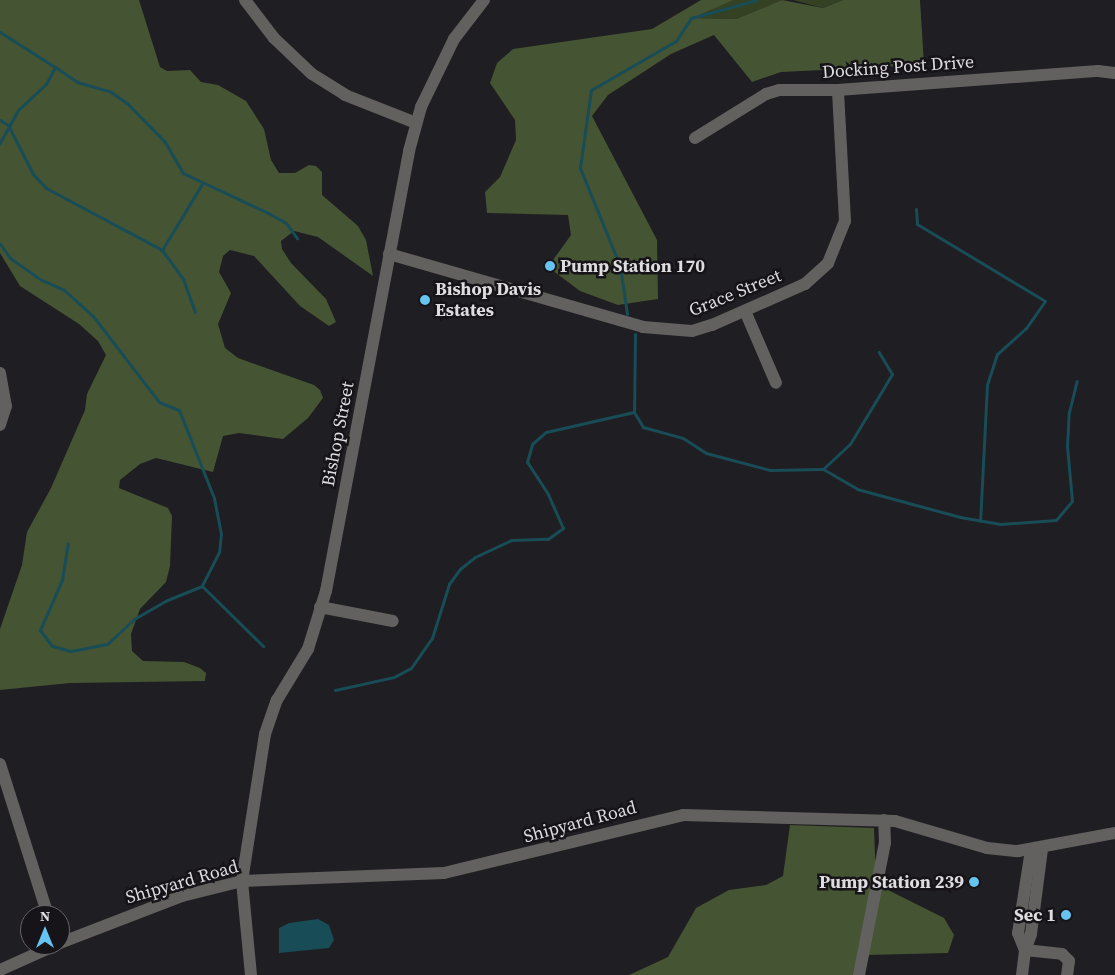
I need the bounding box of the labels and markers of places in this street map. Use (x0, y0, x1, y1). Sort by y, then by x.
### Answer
place label: Pump Station 170 (560, 255, 705, 277)
marker: Pump Station 170 (544, 260, 556, 272)
place label: Bishop Davis Estates (435, 279, 541, 322)
marker: Bishop Davis Estates (419, 294, 431, 306)
place label: Pump Station 239 (819, 871, 964, 893)
marker: Pump Station 239 (968, 876, 980, 888)
place label: Sec 1 (1014, 904, 1056, 926)
marker: Sec 1 (1060, 909, 1072, 921)

